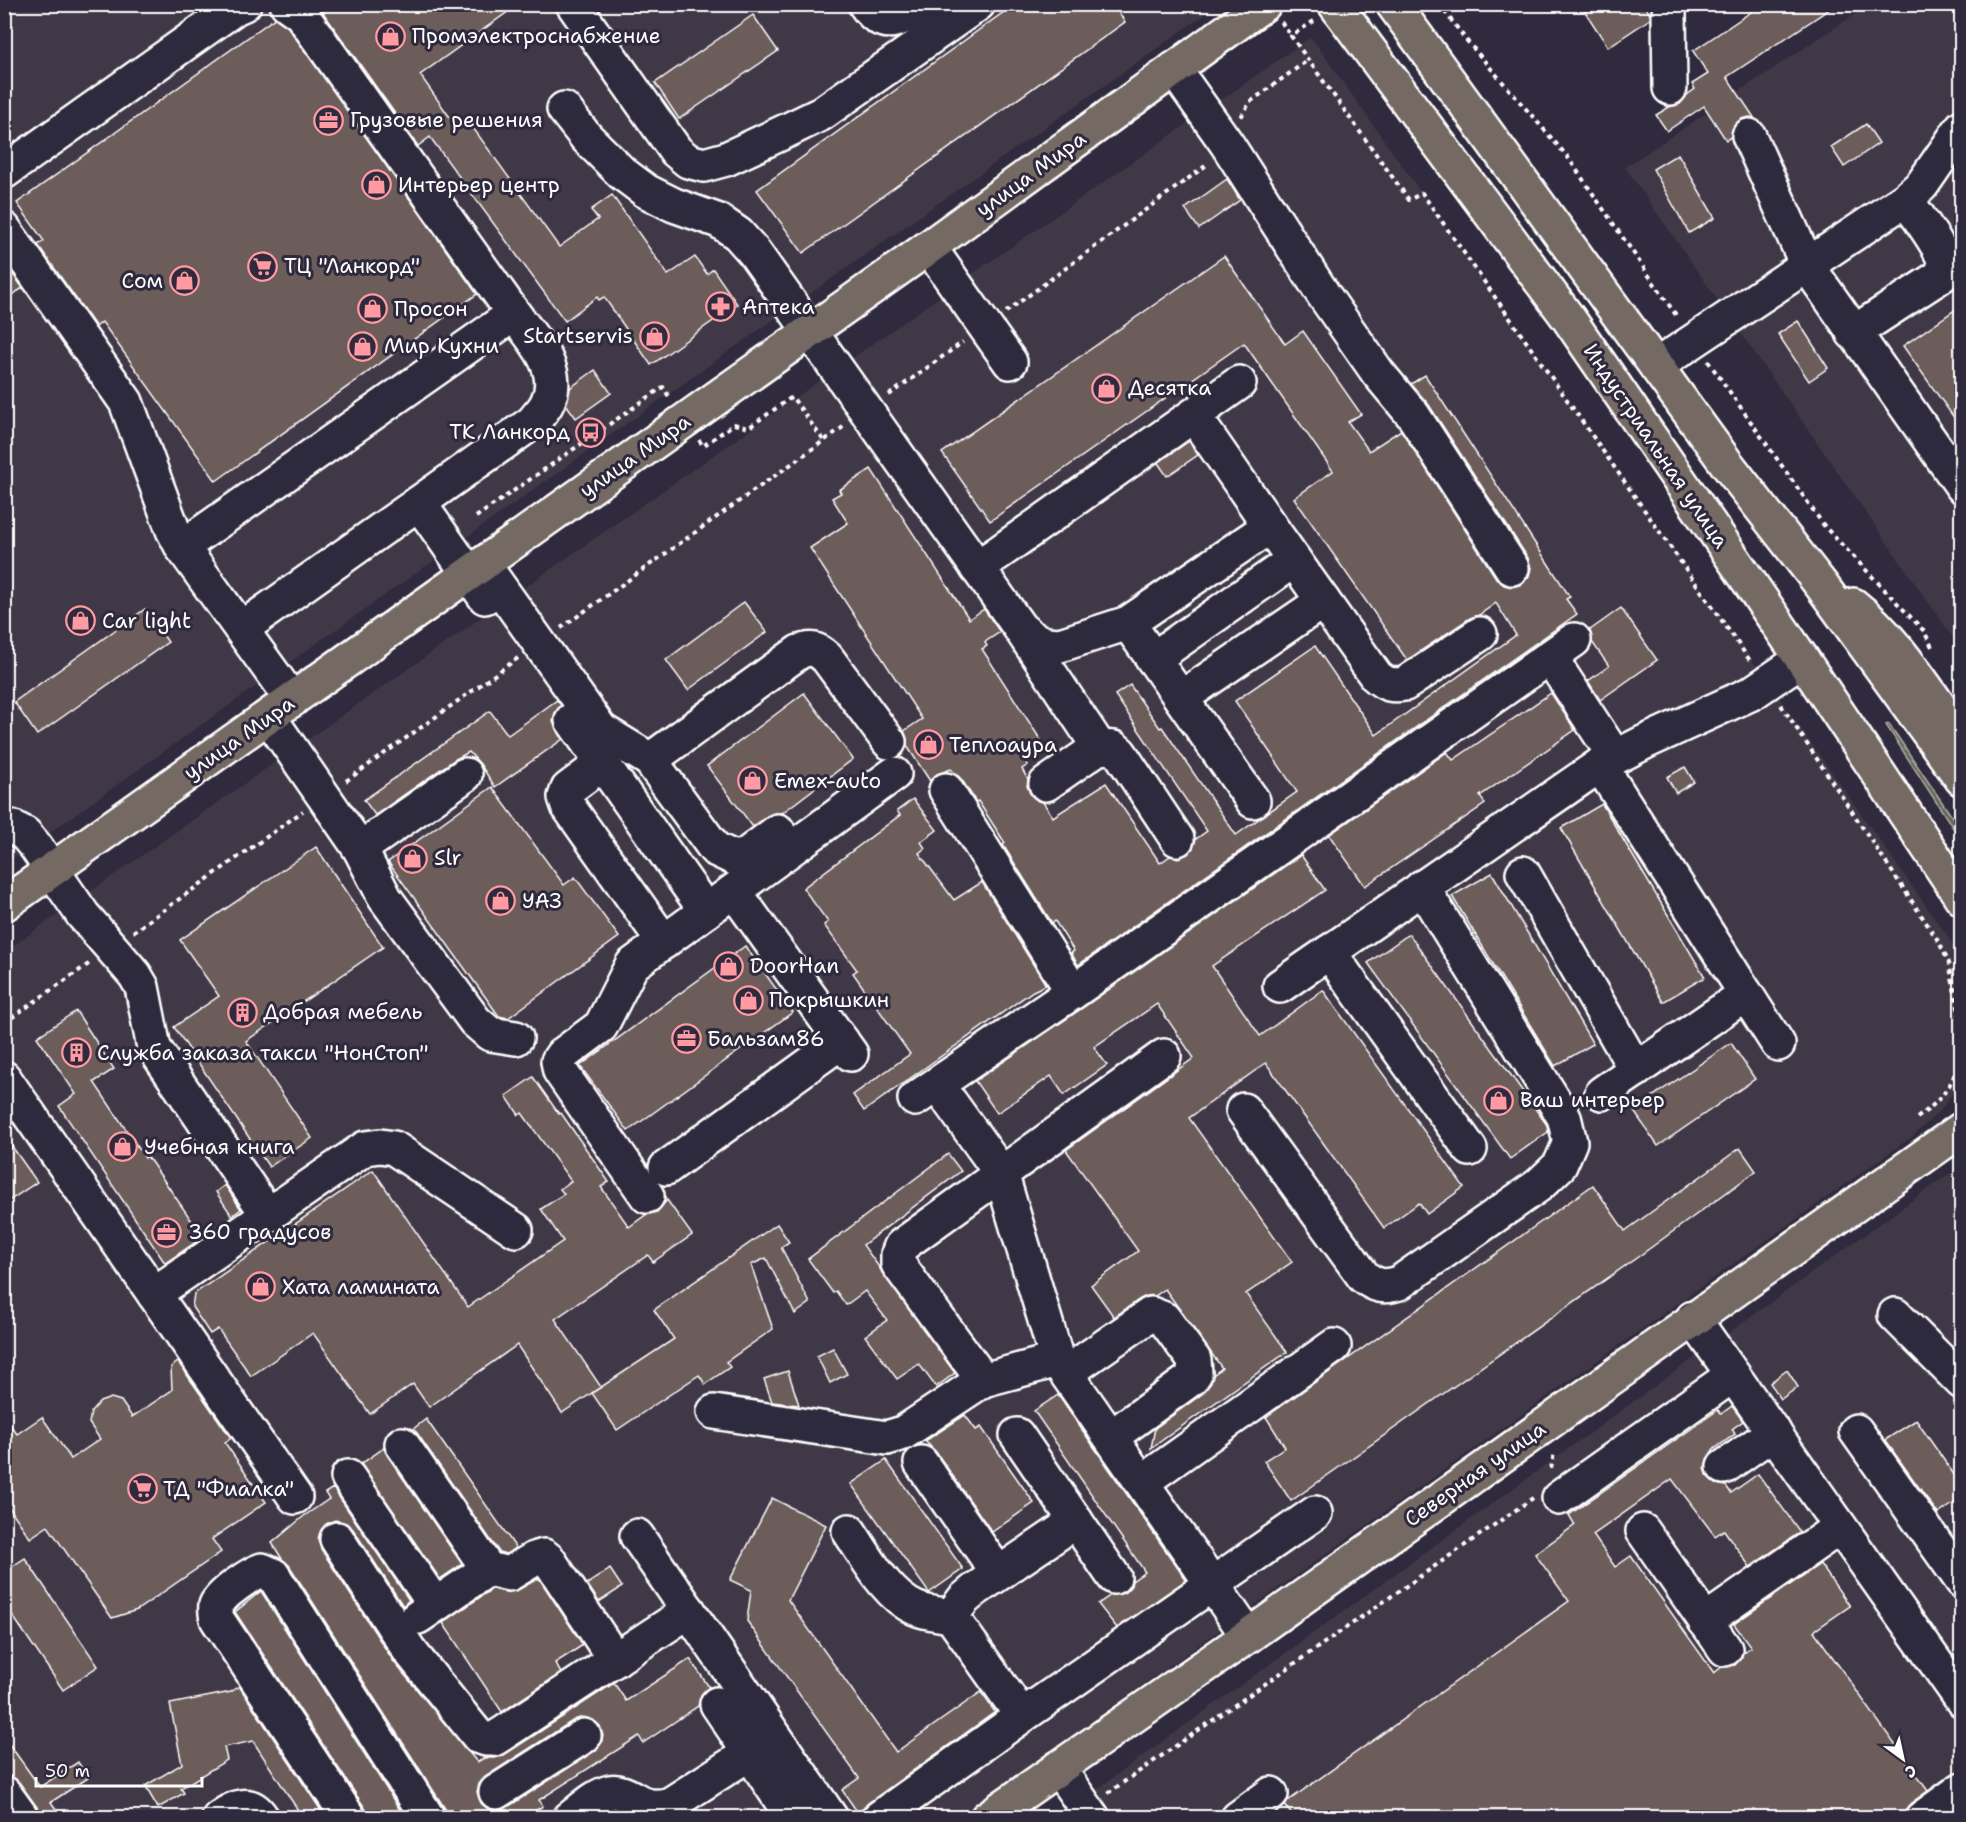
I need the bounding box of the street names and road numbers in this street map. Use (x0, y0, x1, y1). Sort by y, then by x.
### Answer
street label: улица Мира (970, 125, 1092, 223)
street label: Индустриальная улица (1577, 338, 1735, 554)
street label: улица Мира (574, 407, 696, 505)
street label: улица Мира (178, 689, 300, 787)
street label: Северная улица (1399, 1415, 1551, 1533)

